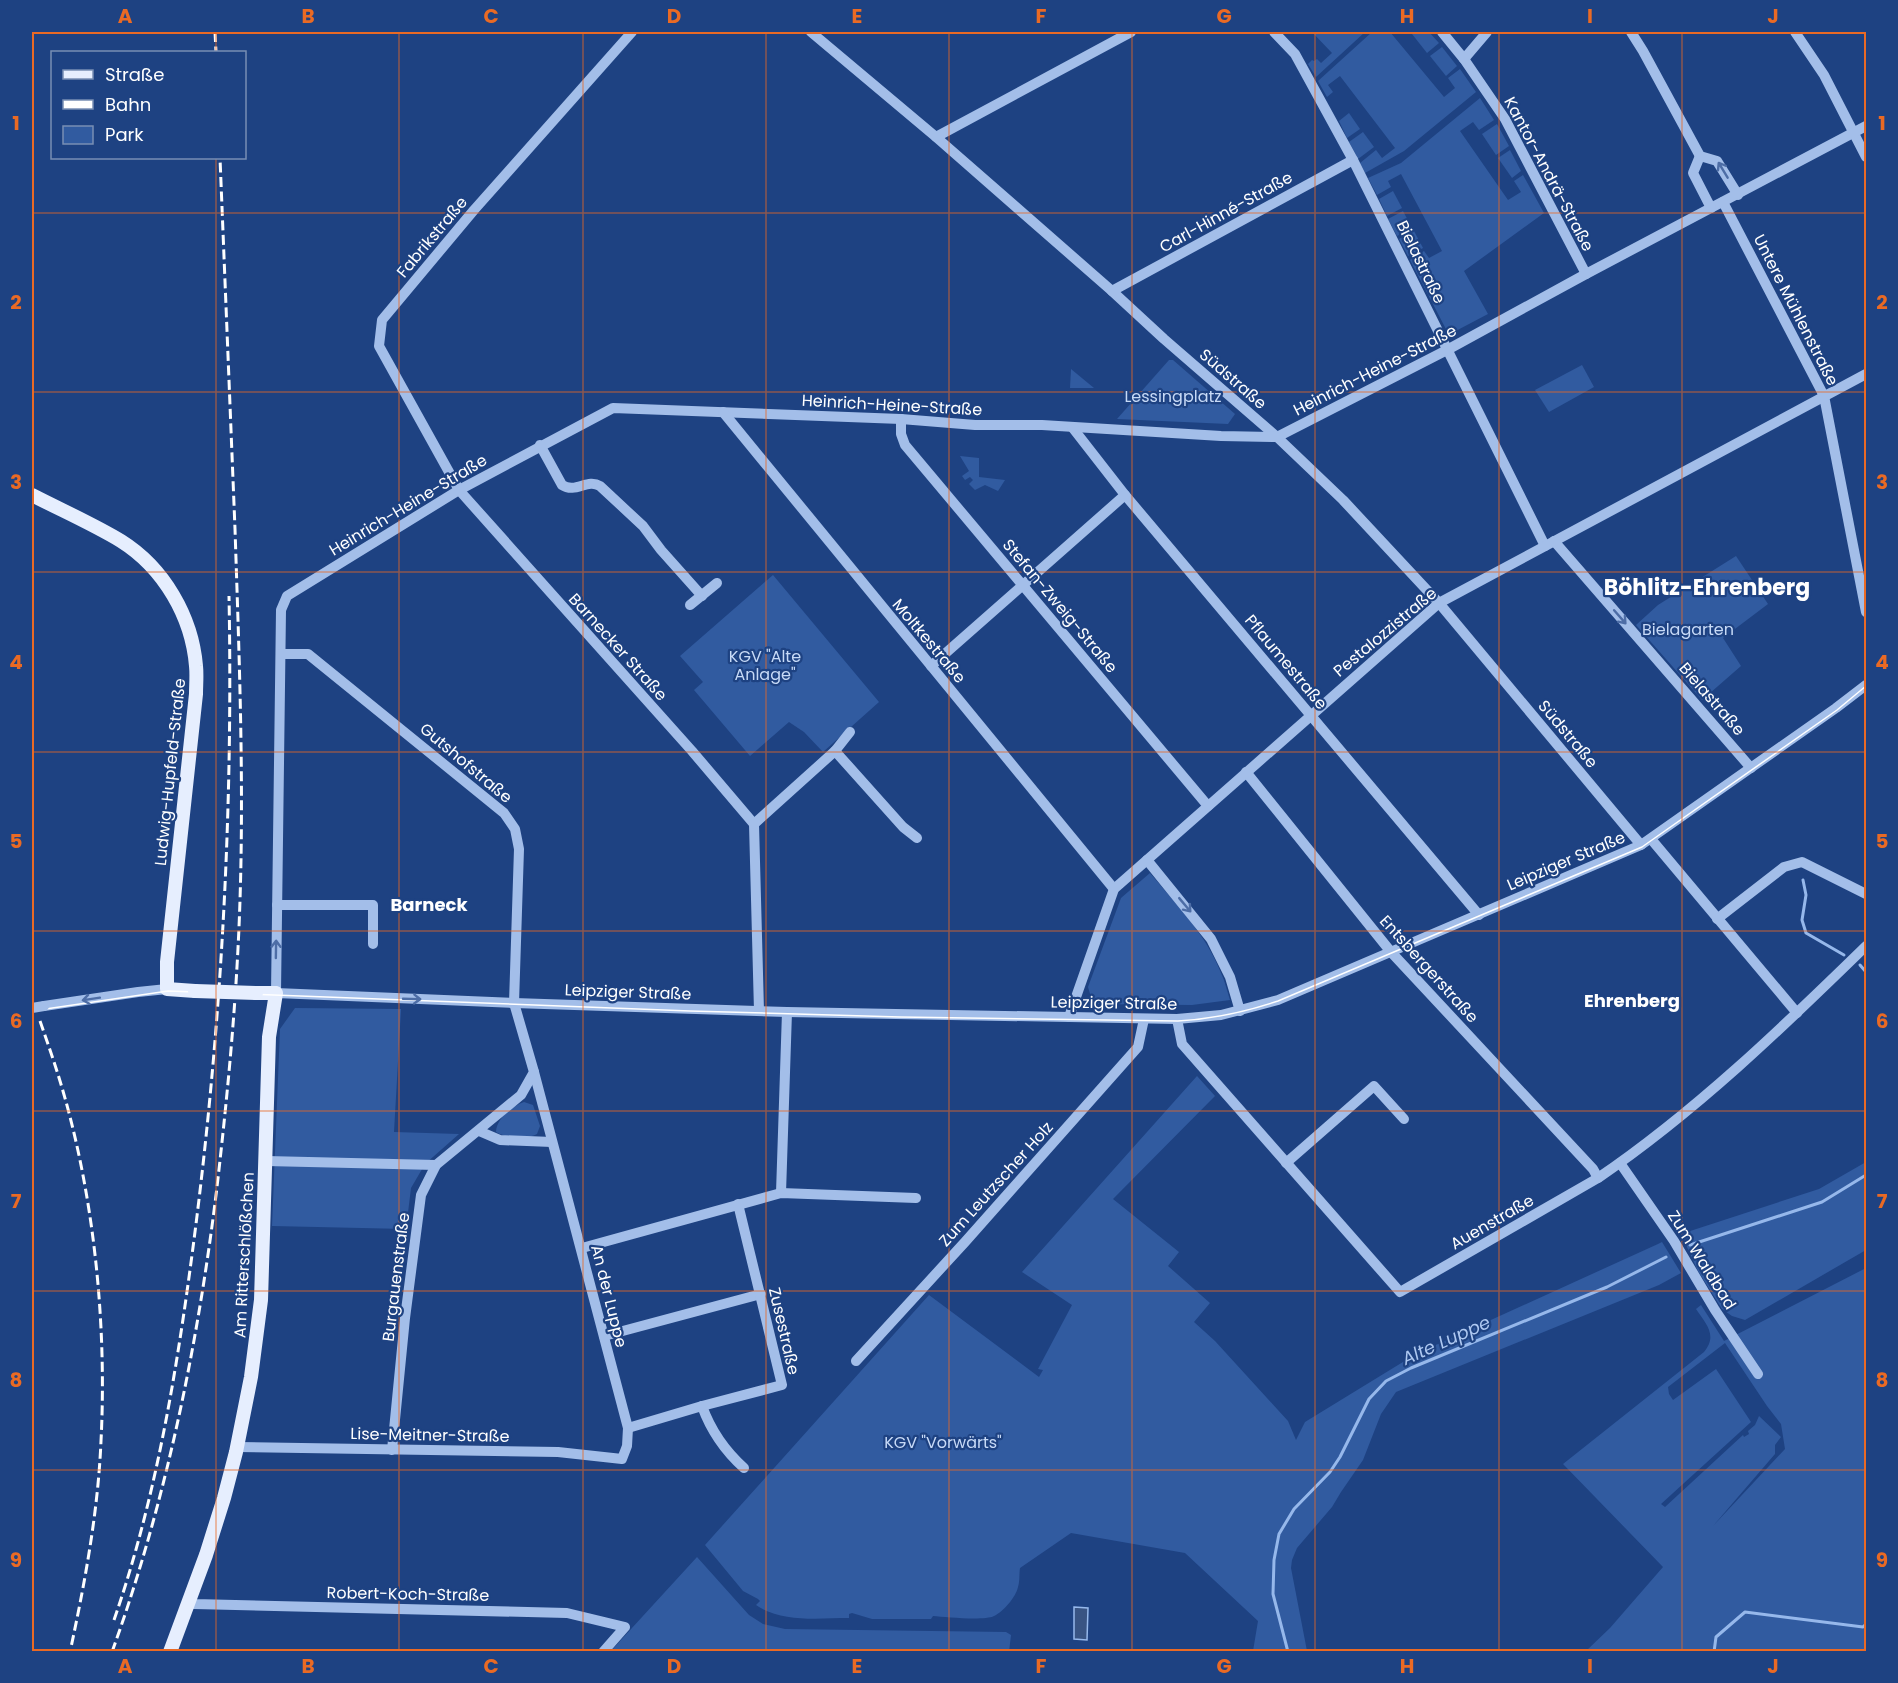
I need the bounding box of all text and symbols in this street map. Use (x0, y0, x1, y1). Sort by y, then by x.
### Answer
text: A (118, 2, 133, 30)
text: B (301, 2, 315, 30)
text: C (483, 2, 499, 30)
text: D (667, 2, 681, 30)
text: E (852, 2, 862, 30)
text: F (1036, 2, 1047, 30)
text: G (1216, 2, 1232, 30)
text: H (1400, 2, 1414, 30)
text: I (1587, 2, 1593, 30)
text: J (1767, 2, 1779, 30)
legend (51, 51, 246, 159)
text: Straße (105, 62, 164, 87)
text: Bahn (105, 92, 151, 117)
street label: Kantor-Andrä-Straße (1499, 93, 1600, 255)
text: 1 (12, 109, 20, 137)
text: 1 (1878, 109, 1886, 137)
text: Park (105, 122, 144, 147)
one-way arrow (1717, 162, 1729, 179)
street label: Carl-Hinné-Straße (1155, 166, 1297, 258)
street label: Fabrikstraße (391, 191, 473, 283)
street label: Bielastraße (1391, 216, 1451, 308)
street label: Untere Mühlenstraße (1748, 230, 1844, 390)
text: 2 (10, 288, 22, 316)
text: 2 (1876, 288, 1888, 316)
street label: Heinrich-Heine-Straße (1289, 319, 1461, 421)
street label: Südstraße (1194, 343, 1272, 415)
park label: Lessingplatz (1124, 385, 1222, 408)
street label: Heinrich-Heine-Straße (801, 389, 983, 421)
street label: Heinrich-Heine-Straße (325, 449, 491, 561)
text: 3 (10, 468, 22, 496)
text: 3 (1876, 468, 1888, 496)
street label: Stefan-Zweig-Straße (997, 534, 1123, 678)
district label: Böhlitz-Ehrenberg (1604, 572, 1810, 603)
street label: Pestalozzistraße (1328, 582, 1442, 682)
street label: Barnecker Straße (563, 588, 673, 706)
street label: Moltkestraße (887, 594, 971, 688)
one-way arrow (1613, 609, 1627, 624)
street label: Pflaumestraße (1239, 610, 1333, 715)
park label: Bielagarten (1642, 618, 1734, 641)
park label: KGV "Alte Anlage" (729, 645, 801, 686)
text: 4 (9, 648, 23, 676)
text: 4 (1875, 648, 1889, 676)
street label: Bielastraße (1674, 657, 1750, 741)
street label: Ludwig-Hupfeld-Straße (149, 677, 191, 867)
street label: Südstraße (1533, 695, 1603, 773)
street label: Gutshofstraße (415, 717, 517, 809)
street label: Leipziger Straße (1503, 826, 1629, 896)
text: 5 (10, 827, 23, 855)
text: 5 (1876, 827, 1889, 855)
district label: Barneck (390, 892, 468, 917)
one-way arrow (1178, 896, 1191, 912)
street label: Entsbergerstraße (1374, 910, 1484, 1028)
one-way arrow (271, 940, 282, 960)
street label: Leipziger Straße (564, 978, 692, 1006)
district label: Ehrenberg (1584, 988, 1680, 1013)
street label: Leipziger Straße (1051, 990, 1178, 1016)
one-way arrow (402, 993, 422, 1004)
one-way arrow (81, 994, 101, 1005)
text: 6 (10, 1007, 22, 1035)
text: 6 (1876, 1007, 1888, 1035)
street label: Zum Leutzscher Holz (934, 1117, 1058, 1251)
street label: Am Ritterschlößchen (228, 1171, 260, 1339)
text: 7 (11, 1187, 22, 1215)
text: 7 (1877, 1187, 1888, 1215)
street label: Auenstraße (1446, 1189, 1538, 1255)
street label: Zum Waldbad (1662, 1206, 1742, 1314)
street label: Burgauenstraße (377, 1211, 415, 1343)
street label: An der Luppe (585, 1242, 633, 1350)
street label: Zusestraße (763, 1285, 805, 1377)
water label: Alte Luppe (1397, 1309, 1494, 1371)
text: 8 (10, 1366, 22, 1394)
text: 8 (1876, 1366, 1888, 1394)
street label: Lise-Meitner-Straße (350, 1422, 510, 1448)
park label: KGV "Vorwärts" (884, 1431, 1002, 1454)
text: 9 (10, 1546, 22, 1574)
text: 9 (1876, 1546, 1888, 1574)
street label: Robert-Koch-Straße (326, 1581, 490, 1607)
text: A (118, 1652, 133, 1680)
text: B (301, 1652, 315, 1680)
text: C (483, 1652, 499, 1680)
text: D (667, 1652, 681, 1680)
text: E (852, 1652, 862, 1680)
text: F (1036, 1652, 1047, 1680)
text: G (1216, 1652, 1232, 1680)
text: H (1400, 1652, 1414, 1680)
text: I (1587, 1652, 1593, 1680)
text: J (1767, 1652, 1779, 1680)

